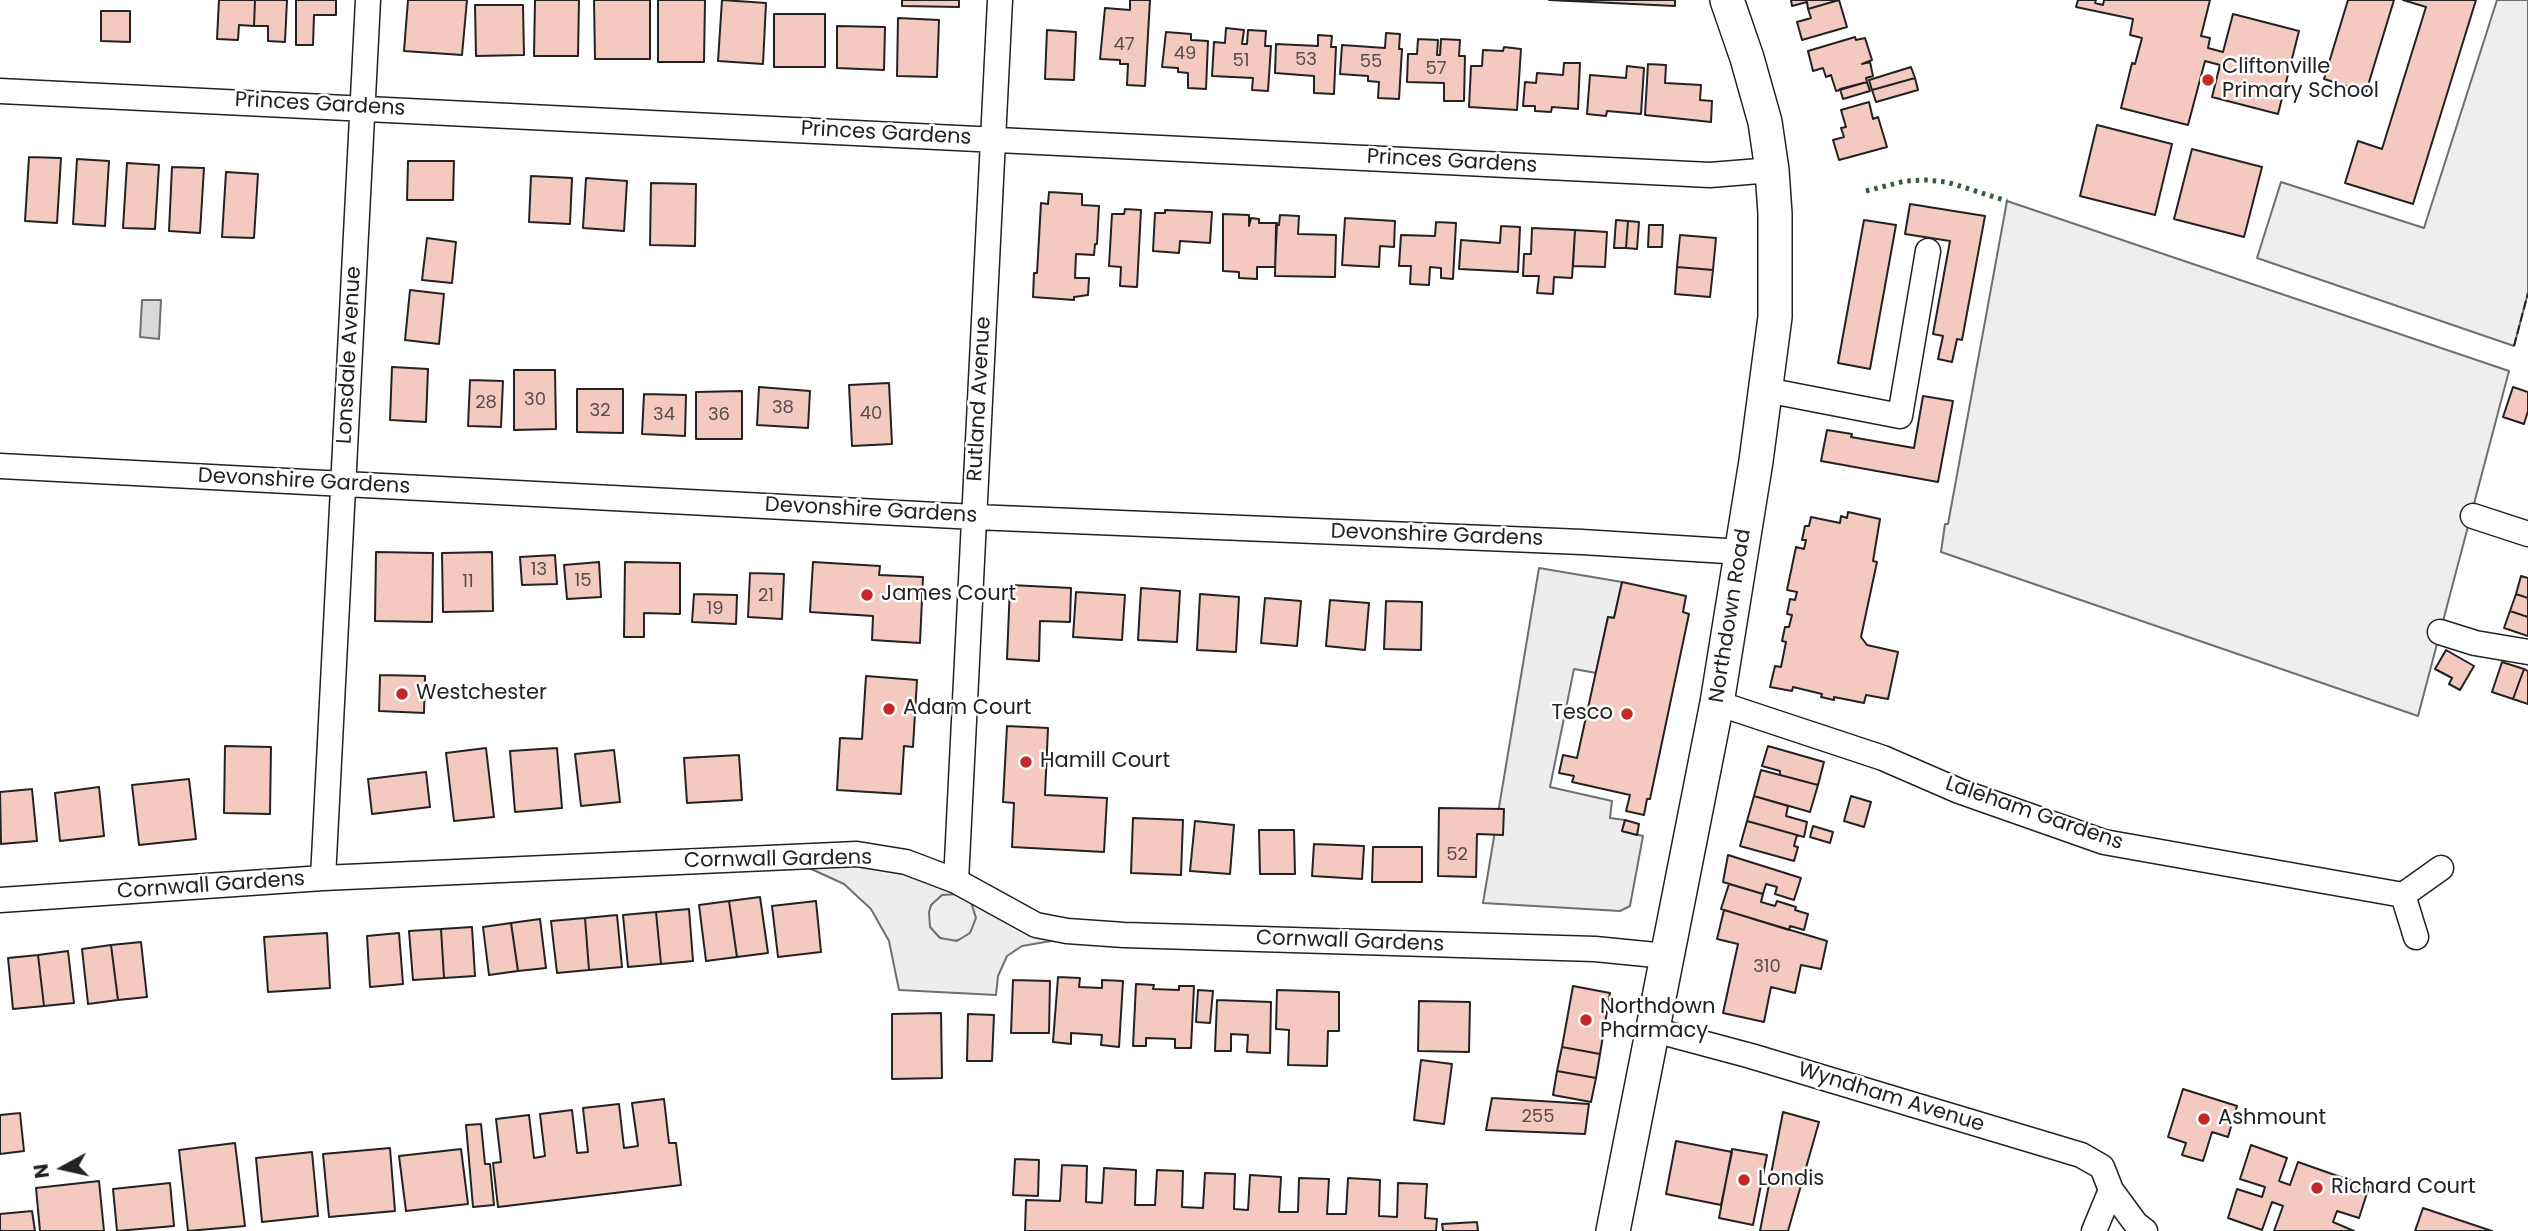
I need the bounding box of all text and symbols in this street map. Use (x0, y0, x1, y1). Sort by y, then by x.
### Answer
house number: 47 (1113, 34, 1135, 56)
house number: 49 (1174, 43, 1196, 65)
house number: 53 (1295, 49, 1317, 71)
house number: 51 (1232, 50, 1250, 72)
house number: 55 (1360, 51, 1382, 73)
place label: Cliftonville Primary School (2222, 55, 2379, 105)
house number: 57 (1425, 58, 1447, 80)
marker: Cliftonville Primary School (2200, 72, 2216, 88)
street label: Princes Gardens (234, 88, 406, 122)
street label: Princes Gardens (800, 117, 972, 151)
street label: Princes Gardens (1366, 145, 1538, 179)
street label: Lonsdale Avenue (333, 265, 367, 445)
street label: Rutland Avenue (963, 316, 997, 482)
house number: 30 (524, 389, 546, 411)
house number: 28 (475, 392, 497, 414)
house number: 38 (772, 397, 794, 419)
house number: 32 (590, 400, 610, 422)
house number: 40 (860, 403, 882, 425)
house number: 34 (653, 404, 675, 426)
house number: 36 (708, 404, 730, 426)
street label: Devonshire Gardens (197, 464, 411, 500)
street label: Devonshire Gardens (764, 493, 978, 529)
street label: Devonshire Gardens (1330, 520, 1544, 552)
street label: Northdown Road (1705, 527, 1757, 705)
house number: 13 (531, 559, 547, 581)
house number: 15 (574, 570, 592, 592)
house number: 11 (462, 571, 474, 593)
place label: James Court (881, 582, 1016, 608)
house number: 21 (758, 585, 774, 607)
marker: James Court (859, 587, 875, 603)
house number: 19 (706, 598, 724, 620)
place label: Westchester (416, 681, 547, 707)
marker: Westchester (394, 686, 410, 702)
place label: Adam Court (903, 696, 1031, 722)
marker: Adam Court (881, 701, 897, 717)
place label: Tesco (1551, 701, 1613, 727)
marker: Tesco (1619, 706, 1635, 722)
place label: Hamill Court (1040, 749, 1170, 775)
marker: Hamill Court (1018, 754, 1034, 770)
street label: Laleham Gardens (1942, 772, 2126, 856)
house number: 52 (1446, 844, 1468, 866)
street label: Cornwall Gardens (684, 846, 872, 874)
street label: Cornwall Gardens (116, 867, 306, 905)
street label: Cornwall Gardens (1255, 926, 1445, 958)
house number: 310 (1753, 956, 1781, 978)
place label: Northdown Pharmacy (1600, 995, 1715, 1045)
marker: Northdown Pharmacy (1578, 1012, 1594, 1028)
street label: Wyndham Avenue (1795, 1058, 1987, 1138)
house number: 255 (1522, 1106, 1554, 1128)
place label: Ashmount (2218, 1106, 2326, 1132)
marker: Ashmount (2196, 1111, 2212, 1127)
north arrow (28, 1133, 98, 1203)
text: N (27, 1162, 56, 1180)
place label: Londis (1758, 1167, 1824, 1193)
marker: Londis (1736, 1172, 1752, 1188)
place label: Richard Court (2331, 1175, 2476, 1201)
marker: Richard Court (2309, 1180, 2325, 1196)

